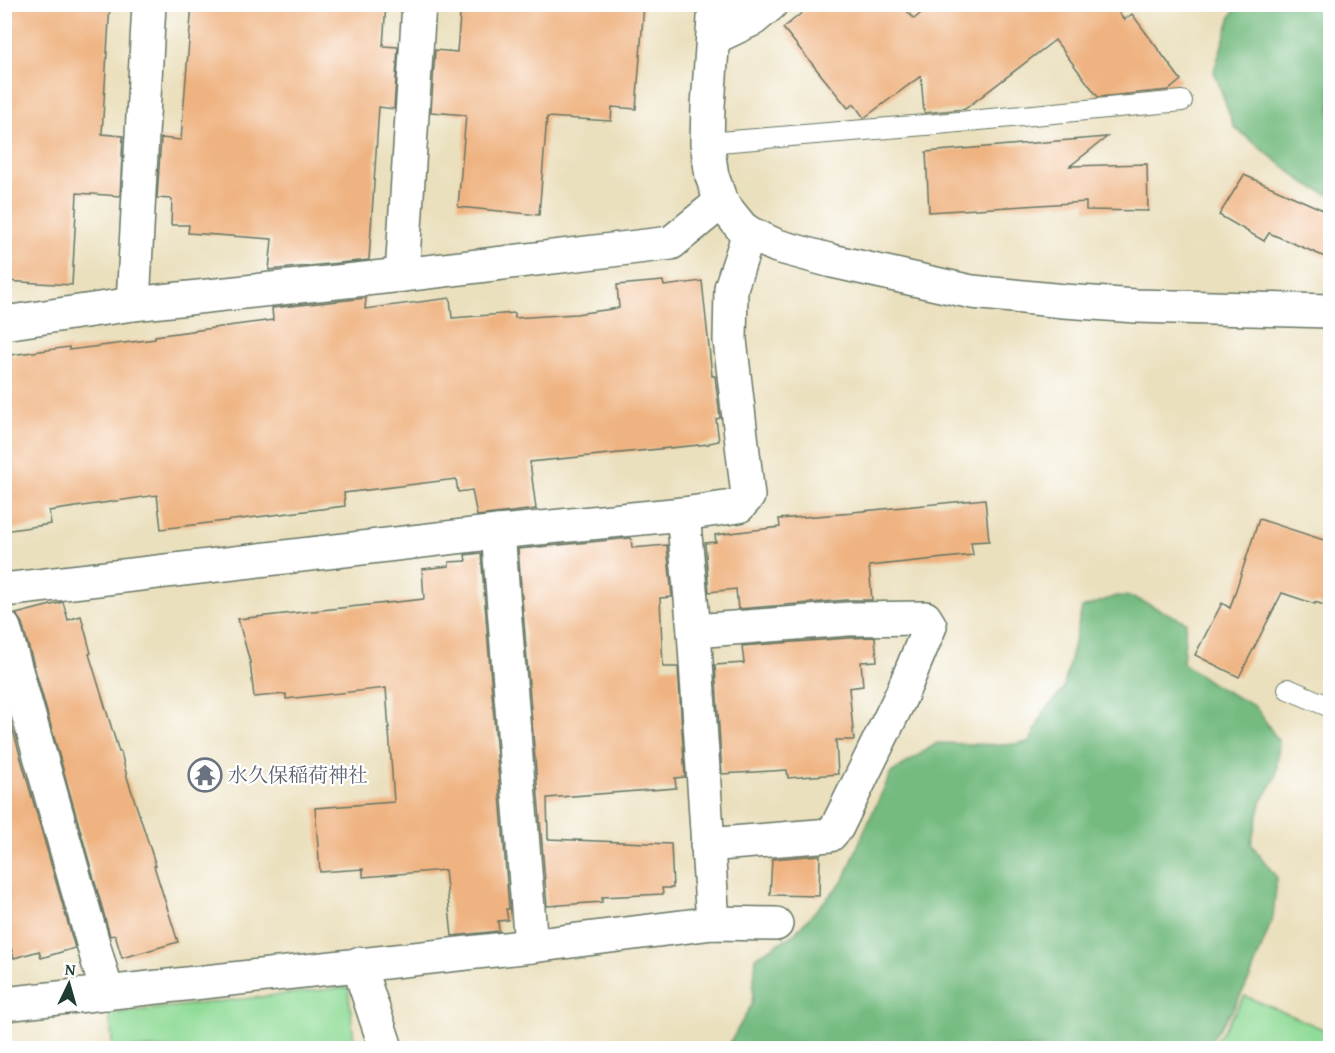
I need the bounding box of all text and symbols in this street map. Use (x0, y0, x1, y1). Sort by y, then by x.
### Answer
temple icon: 水久保稲荷神社 (187, 757, 223, 793)
place label: 水久保稲荷神社 (228, 760, 368, 789)
north arrow (39, 954, 99, 1014)
text: N (64, 957, 77, 982)

